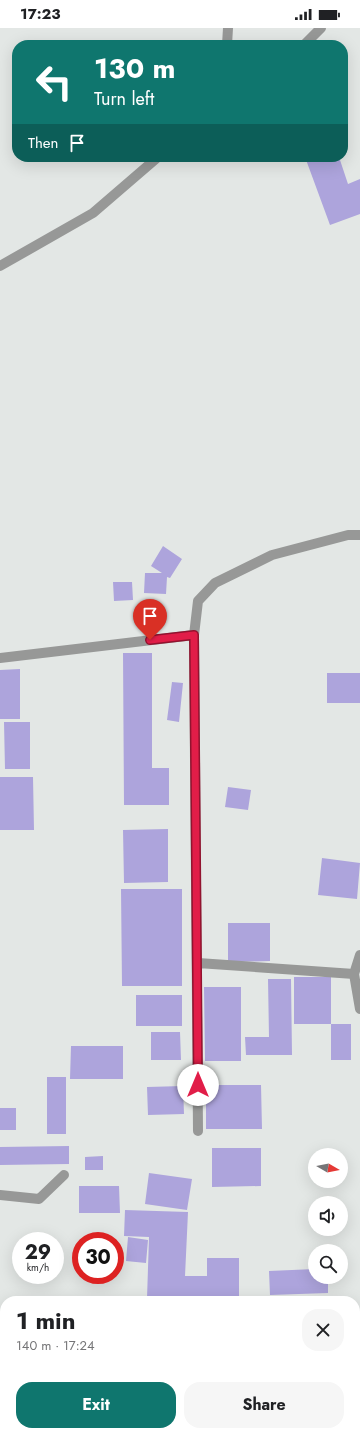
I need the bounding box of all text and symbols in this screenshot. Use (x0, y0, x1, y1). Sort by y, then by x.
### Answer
text: 17:23 (20, 3, 61, 25)
text: 130 m (94, 48, 176, 89)
icon: left (28, 56, 80, 108)
text: Turn left (94, 86, 154, 112)
text: Then (28, 132, 58, 154)
icon: arrive (66, 132, 88, 154)
pin (133, 599, 167, 640)
icon: arrive (139, 605, 161, 627)
position arrow (177, 1064, 219, 1106)
north arrow (308, 1148, 348, 1188)
map controls (308, 1148, 348, 1284)
button: sound (308, 1196, 348, 1236)
speed limit sign: 30 (72, 1232, 124, 1284)
text: 29 (25, 1238, 51, 1267)
button: search (308, 1244, 348, 1284)
text: km/h (27, 1260, 49, 1275)
text: 1 min (16, 1303, 76, 1338)
button: close (302, 1309, 344, 1351)
text: 140 m · 17:24 (16, 1336, 95, 1355)
button: Exit (16, 1382, 176, 1428)
button: Share (184, 1382, 344, 1428)

